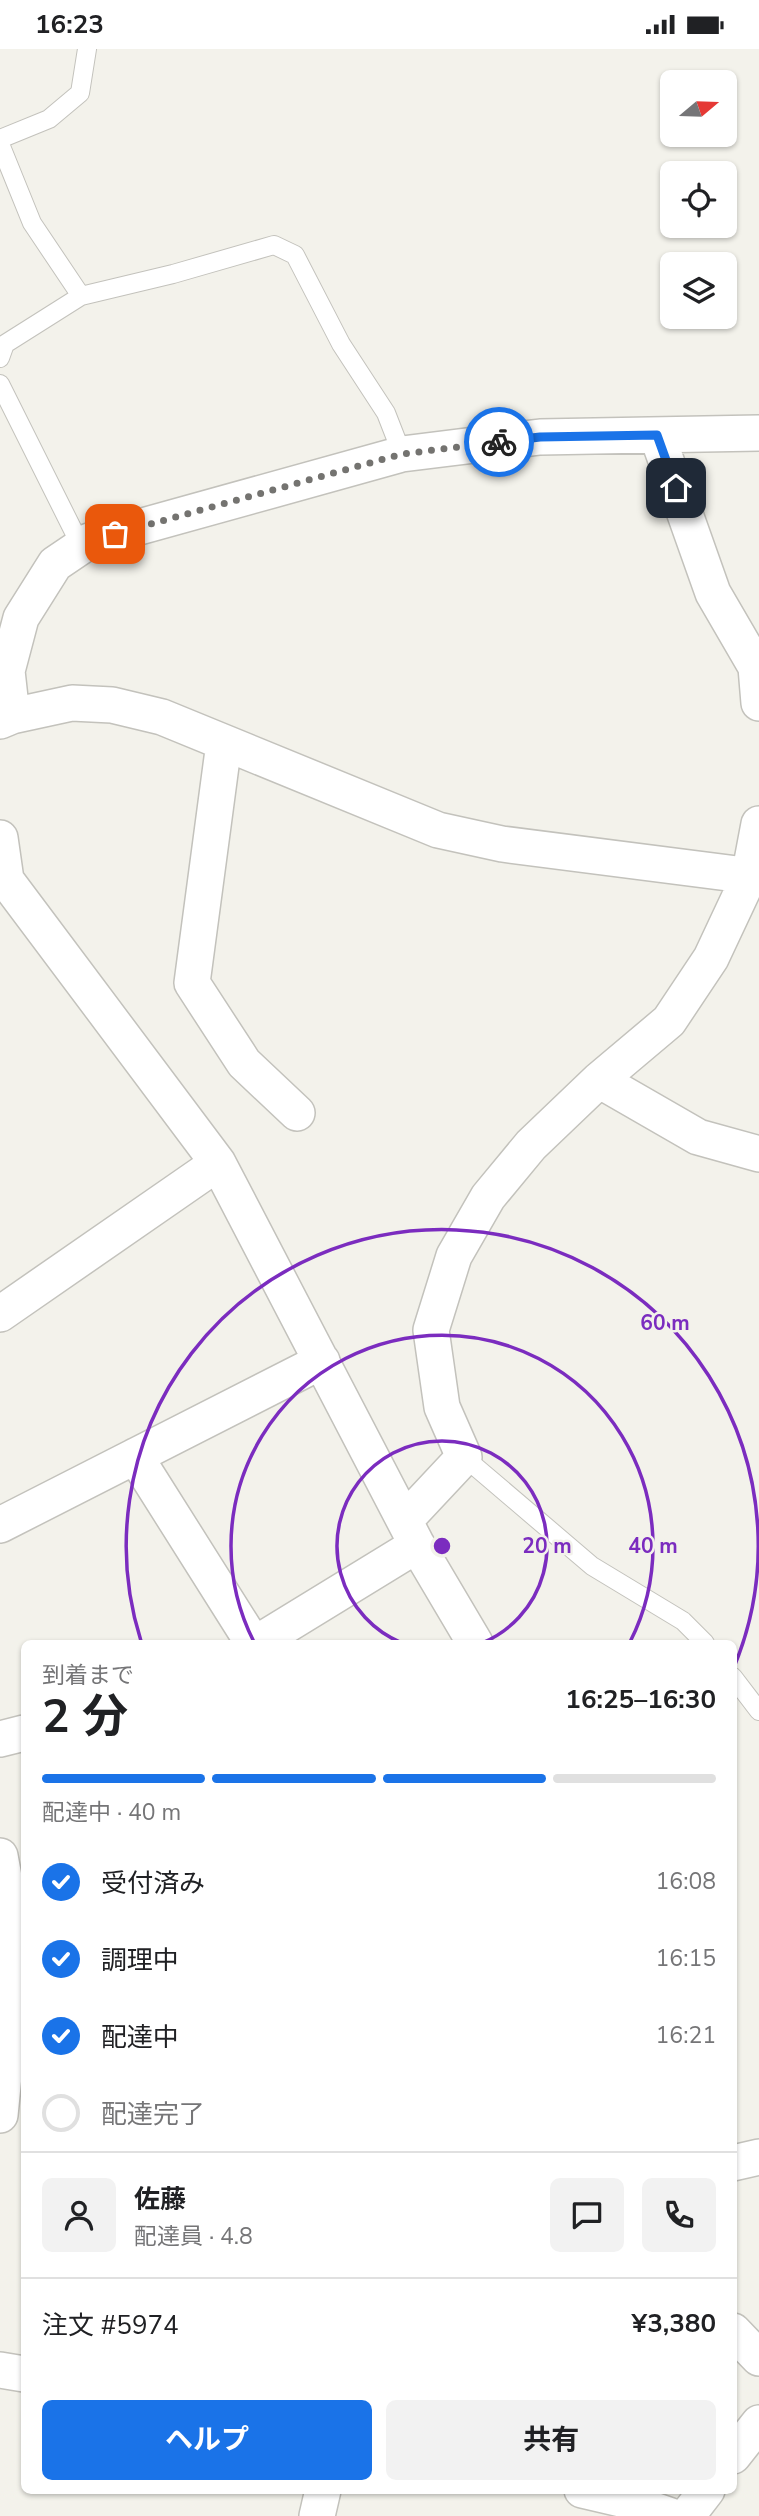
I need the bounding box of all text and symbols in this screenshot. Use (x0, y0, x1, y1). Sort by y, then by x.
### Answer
text: 16:23 (35, 7, 104, 42)
north arrow (660, 70, 737, 147)
map controls (660, 70, 737, 329)
button: locate (660, 161, 737, 238)
button: layers (660, 252, 737, 329)
courier (464, 407, 534, 477)
icon: bike (480, 423, 518, 461)
pin (646, 458, 706, 518)
icon: home (657, 469, 695, 507)
pin (85, 504, 145, 564)
icon: bag (96, 515, 134, 553)
text: 60 m (640, 1309, 690, 1337)
text: 20 m (522, 1532, 572, 1560)
text: 40 m (628, 1532, 678, 1560)
centre of rings (430, 1534, 454, 1558)
text: 到着まで (42, 1660, 134, 1691)
text: 16:25–16:30 (565, 1682, 716, 1717)
text: 2 分 (42, 1685, 128, 1748)
text: 配達中 · 40 m (42, 1797, 181, 1828)
icon: check (42, 1863, 80, 1901)
text: 受付済み (101, 1866, 205, 1901)
text: 16:08 (656, 1866, 716, 1897)
icon: check (42, 1940, 80, 1978)
text: 調理中 (101, 1943, 179, 1978)
text: 16:15 (656, 1943, 716, 1974)
icon: check (42, 2017, 80, 2055)
text: 配達中 (101, 2020, 179, 2055)
text: 16:21 (656, 2020, 716, 2051)
text: 配達完了 (101, 2097, 205, 2132)
button: person (42, 2178, 116, 2252)
button: chat (550, 2178, 624, 2252)
button: phone (642, 2178, 716, 2252)
text: 佐藤 (134, 2182, 186, 2217)
text: 配達員 · 4.8 (134, 2221, 253, 2252)
text: ¥3,380 (632, 2306, 716, 2341)
text: 注文 #5974 (42, 2308, 179, 2343)
button: ヘルプ (42, 2400, 372, 2480)
button: 共有 (386, 2400, 716, 2480)

